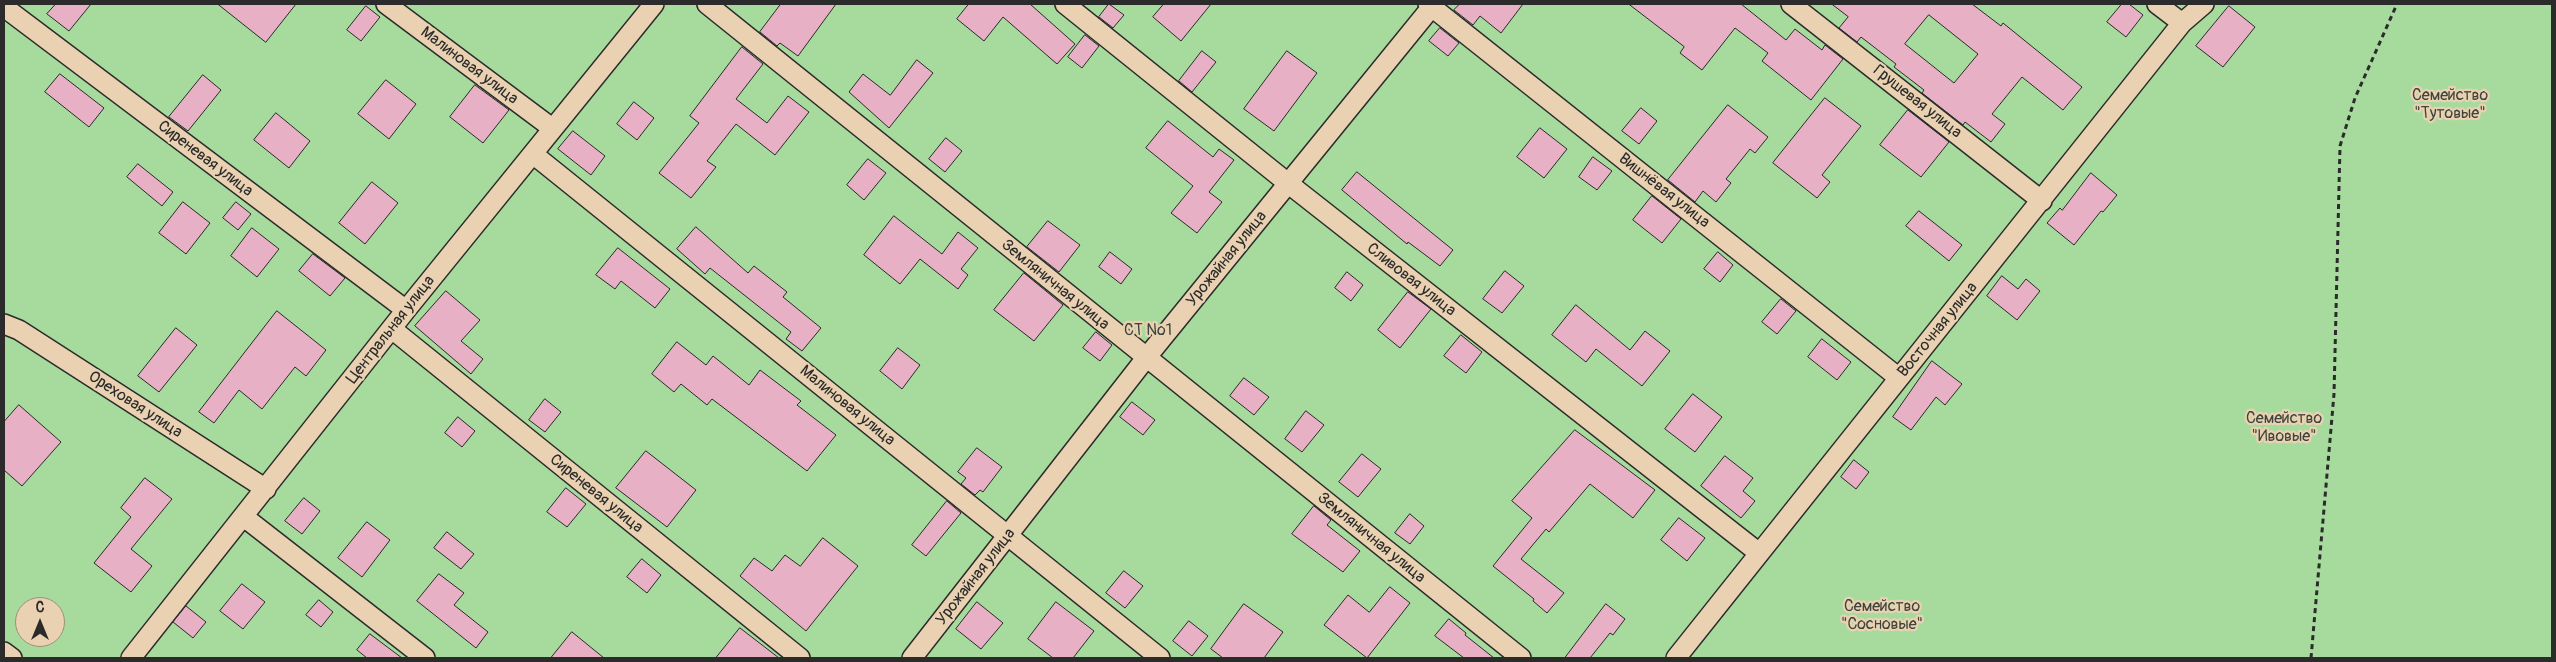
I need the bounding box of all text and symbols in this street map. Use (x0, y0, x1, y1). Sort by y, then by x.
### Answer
street label: Малиновая улица (416, 23, 522, 109)
street label: Грушевая улица (1869, 61, 1965, 143)
park label: Семейство "Тутовые" (2412, 86, 2488, 124)
street label: Сиреневая улица (154, 117, 256, 201)
street label: Вишнёвая улица (1615, 149, 1713, 233)
street label: Урожайная улица (1183, 207, 1271, 311)
street label: Земляничная улица (997, 236, 1113, 334)
street label: Сливовая улица (1363, 239, 1459, 321)
street label: Центральная улица (343, 272, 439, 388)
street label: Восточная улица (1894, 279, 1982, 381)
park label: СТ №1 (1124, 321, 1172, 341)
street label: Малиновая улица (795, 362, 899, 450)
street label: Ореховая улица (84, 367, 186, 443)
park label: Семейство "Ивовые" (2246, 409, 2322, 447)
street label: Сиреневая улица (545, 451, 647, 537)
street label: Земляничная улица (1313, 489, 1429, 587)
street label: Урожайная улица (932, 525, 1020, 629)
north arrow (15, 597, 65, 647)
park label: Семейство "Сосновые" (1841, 597, 1923, 635)
text: С (36, 599, 44, 616)

